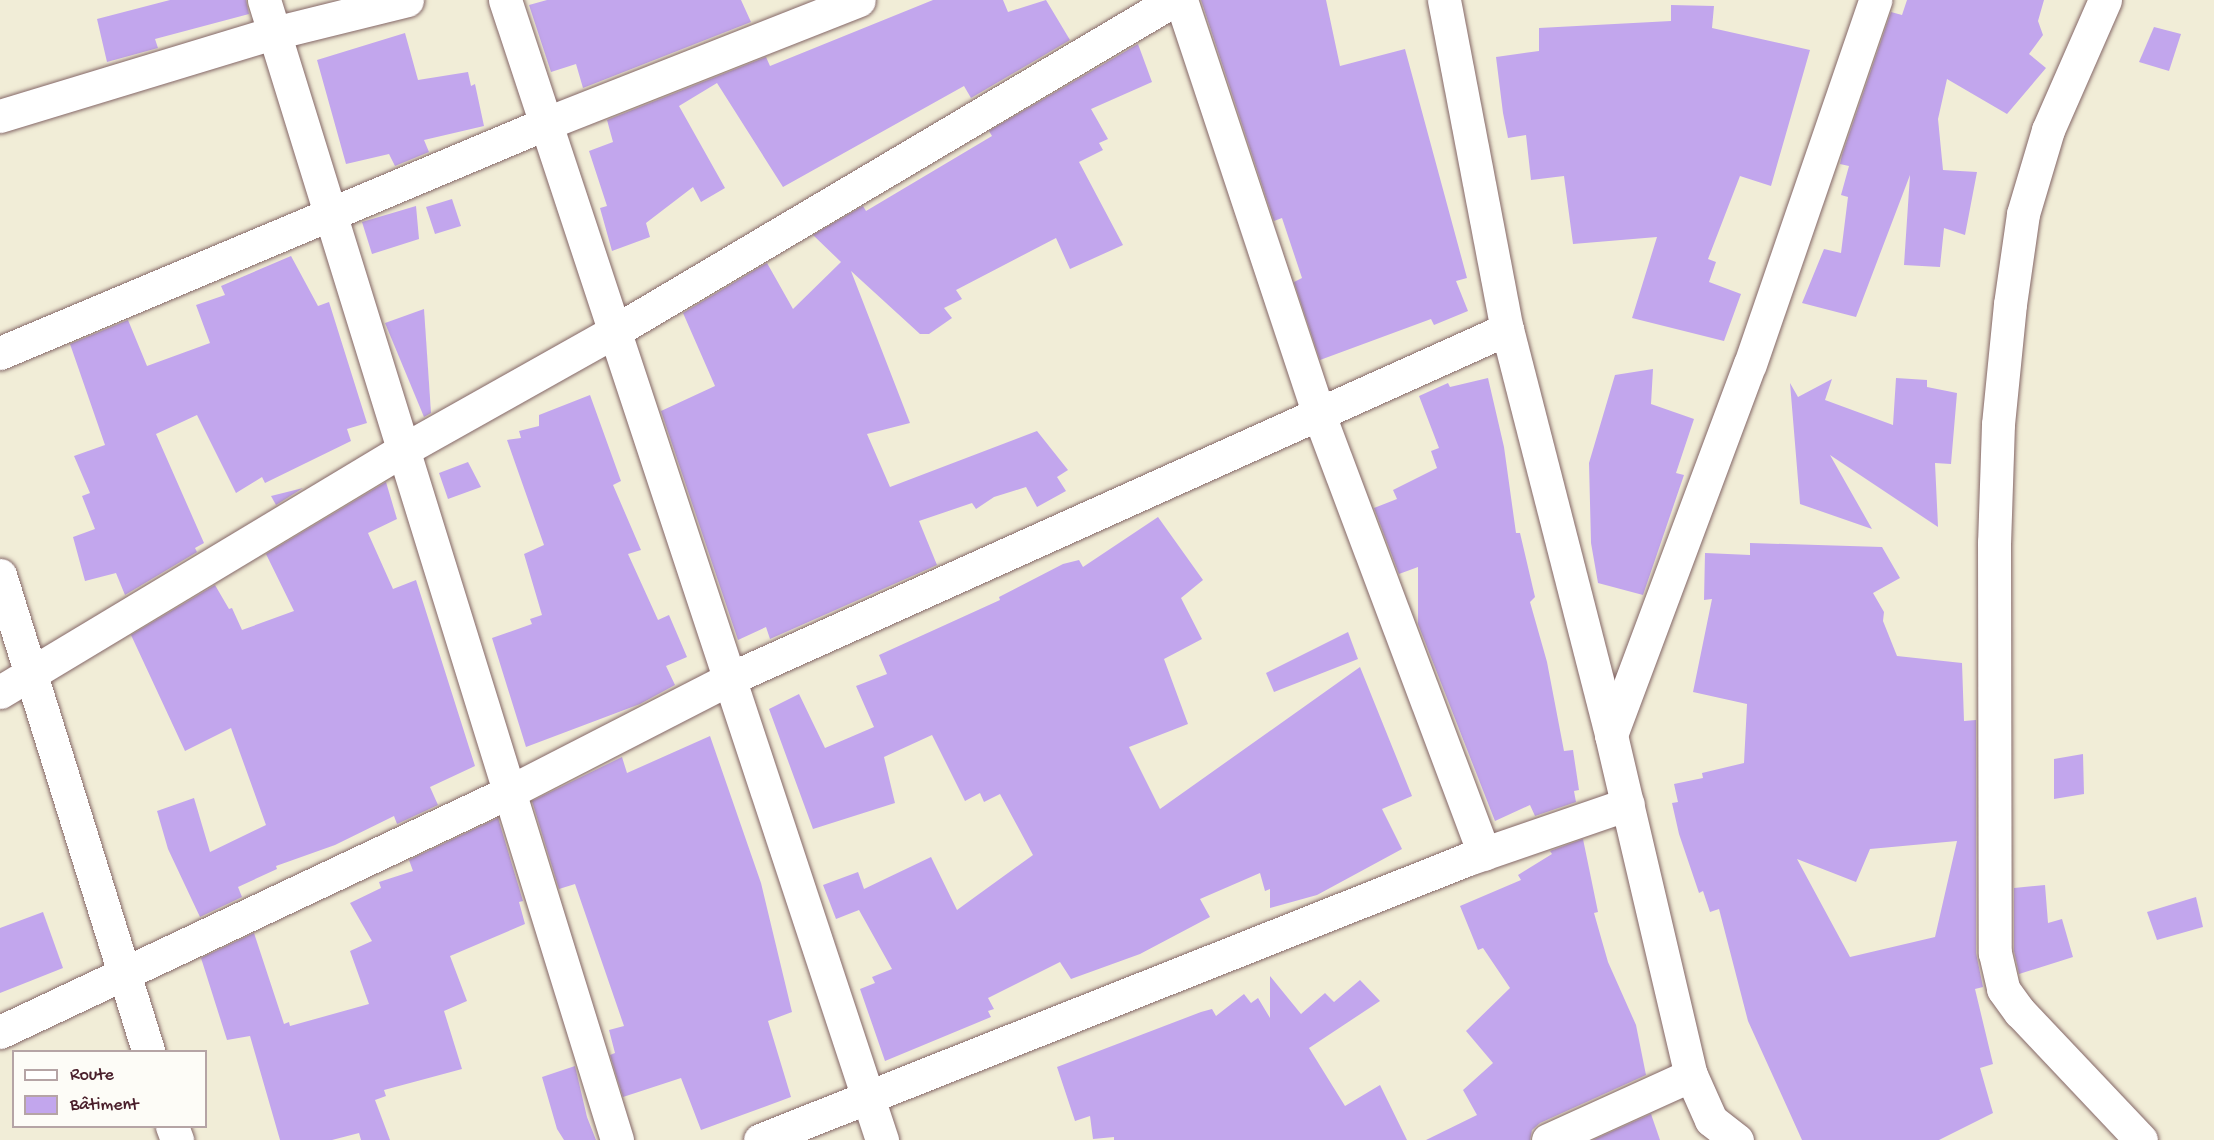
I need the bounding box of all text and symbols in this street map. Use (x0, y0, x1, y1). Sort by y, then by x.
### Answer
legend (12, 1050, 207, 1128)
text: Route (70, 1065, 114, 1086)
text: Bâtiment (70, 1095, 138, 1116)

